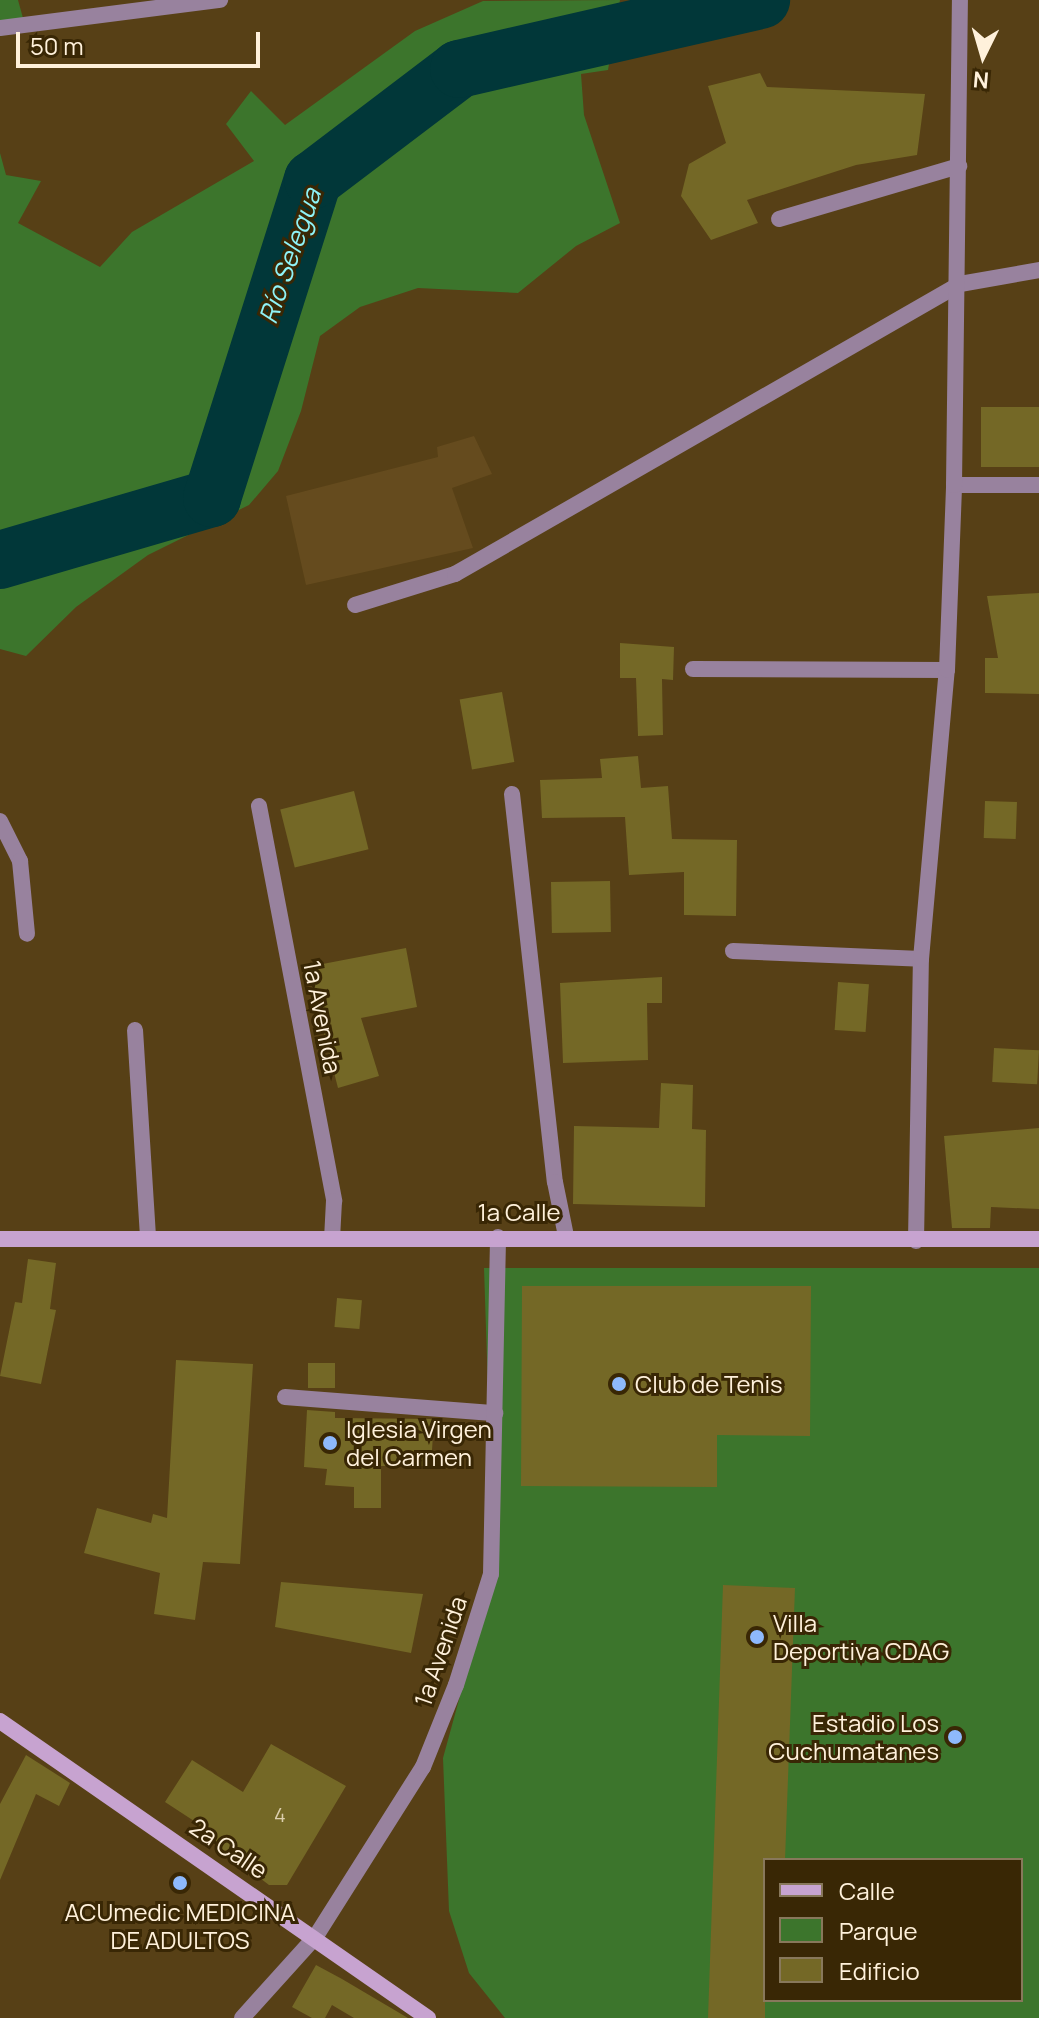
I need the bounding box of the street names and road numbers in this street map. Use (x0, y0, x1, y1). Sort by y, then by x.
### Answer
street label: 1a Avenida (298, 958, 348, 1076)
street label: 1a Calle (477, 1198, 561, 1226)
street label: 1a Avenida (408, 1592, 472, 1710)
street label: 2a Calle (185, 1812, 273, 1884)

